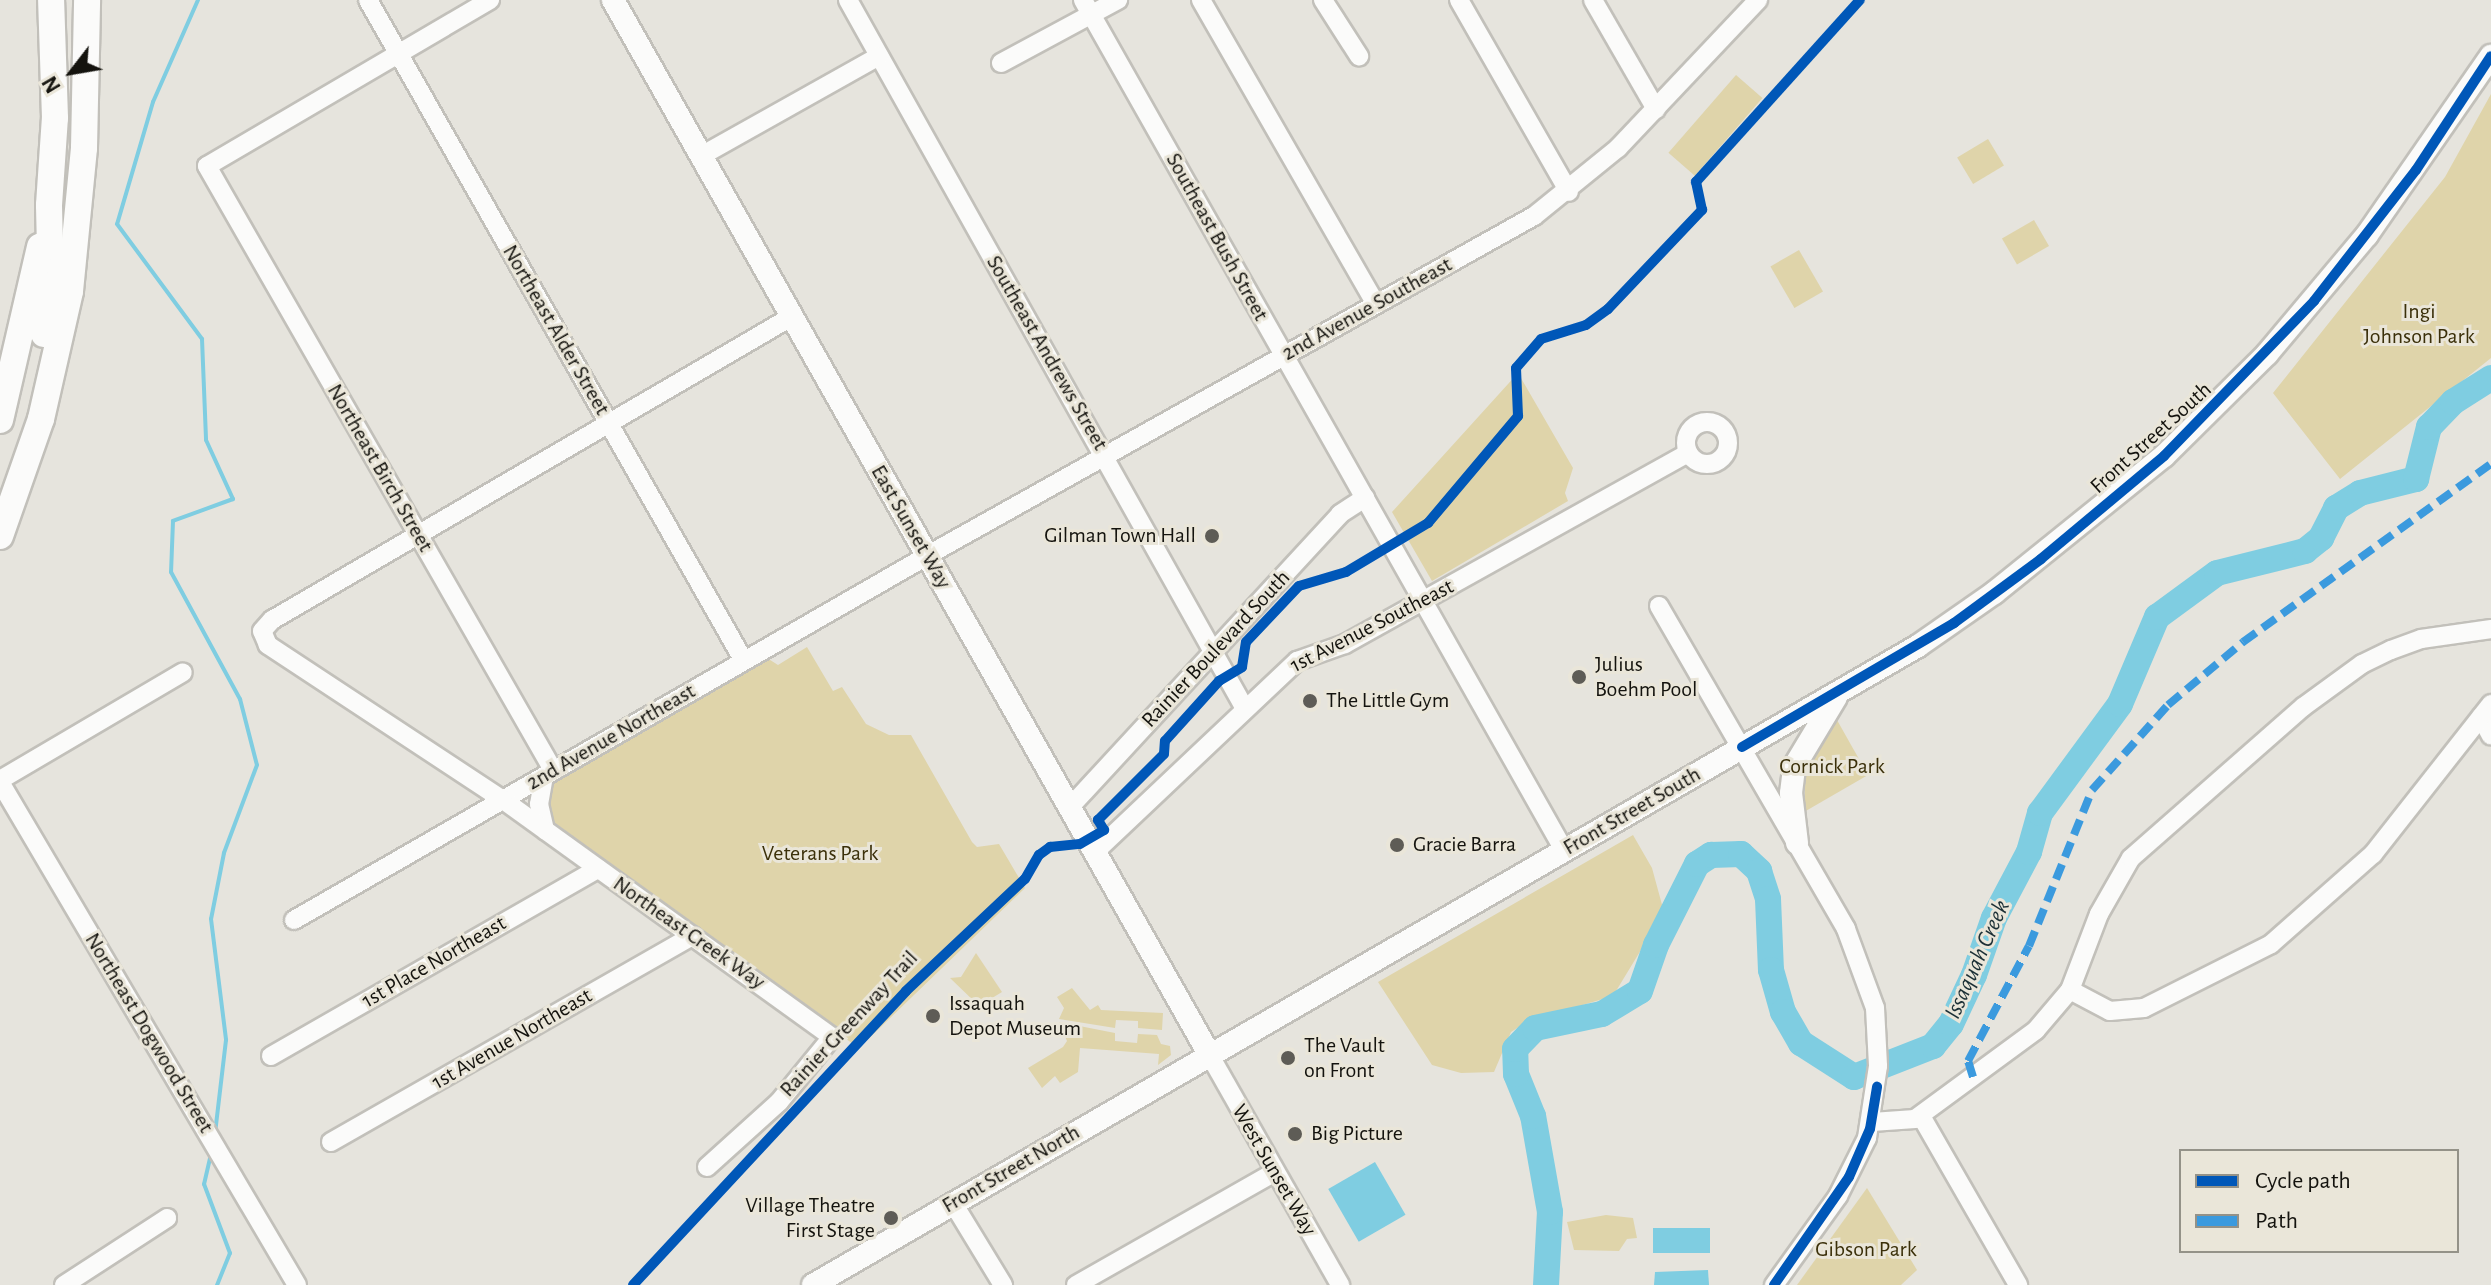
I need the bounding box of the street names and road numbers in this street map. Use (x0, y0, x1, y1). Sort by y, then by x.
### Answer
street label: Southeast Bush Street (1160, 149, 1274, 325)
street label: Northeast Alder Street (497, 240, 615, 420)
street label: Southeast Andrews Street (980, 251, 1114, 455)
street label: 2nd Avenue Southeast (1277, 251, 1457, 367)
street label: Front Street South (2085, 377, 2217, 499)
street label: Northeast Birch Street (321, 379, 439, 557)
street label: East Sunset Way (865, 460, 957, 594)
street label: Rainier Boulevard South (1136, 565, 1296, 733)
street label: 1st Avenue Southeast (1286, 573, 1458, 679)
street label: 2nd Avenue Northeast (522, 678, 700, 796)
street label: Front Street South (1559, 761, 1705, 861)
street label: Northeast Creek Way (608, 871, 770, 995)
street label: 1st Place Northeast (357, 910, 511, 1014)
street label: Northeast Dogwood Street (79, 928, 219, 1138)
street label: Rainier Greenway Trail (774, 945, 924, 1103)
street label: 1st Avenue Northeast (427, 982, 597, 1096)
street label: West Sunset Way (1226, 1100, 1322, 1240)
street label: Front Street North (937, 1119, 1085, 1219)

